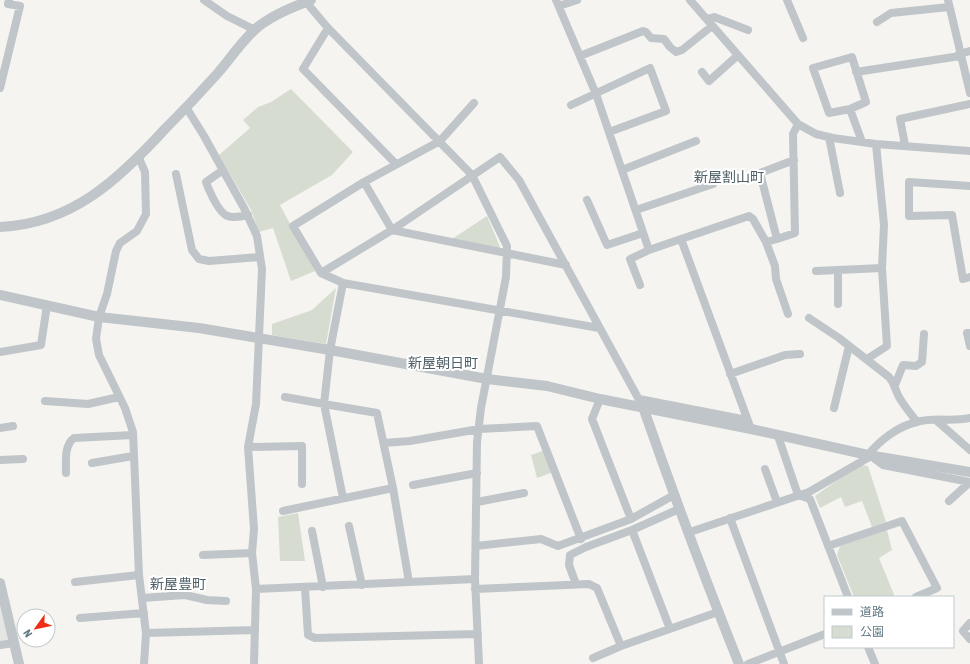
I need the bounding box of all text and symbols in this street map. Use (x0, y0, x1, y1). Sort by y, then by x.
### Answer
district label: 新屋割山町 (694, 169, 764, 185)
district label: 新屋朝日町 (408, 355, 478, 371)
district label: 新屋豊町 (150, 576, 206, 592)
legend (824, 596, 954, 648)
text: 道路 (860, 605, 884, 619)
north arrow (16, 608, 56, 648)
text: 公園 (860, 625, 884, 639)
text: N (21, 627, 34, 639)

